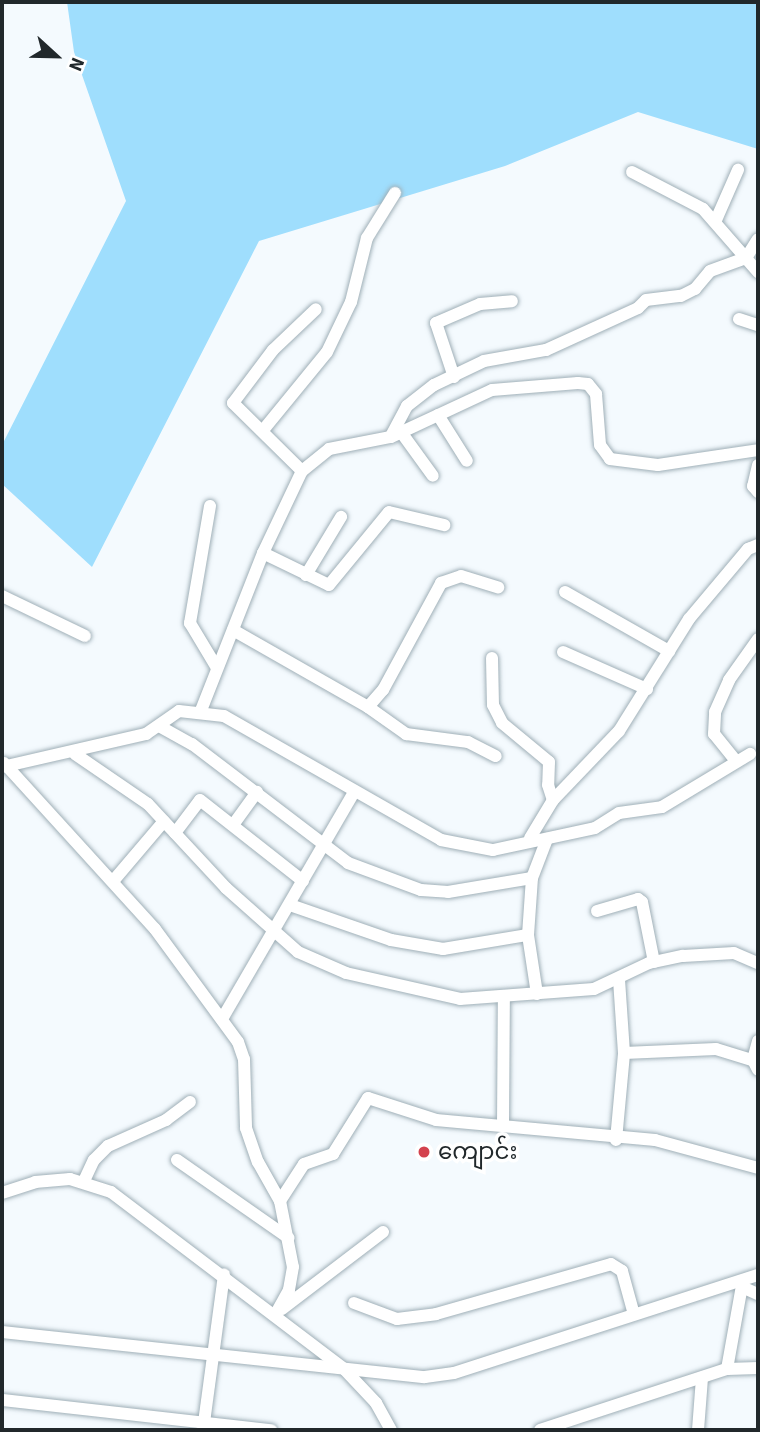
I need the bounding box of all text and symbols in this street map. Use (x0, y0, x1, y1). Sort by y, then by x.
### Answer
north arrow (21, 21, 91, 91)
text: N (61, 53, 91, 75)
place label: ကျောင်း (438, 1138, 517, 1166)
marker: ကျောင်း (416, 1144, 432, 1160)

